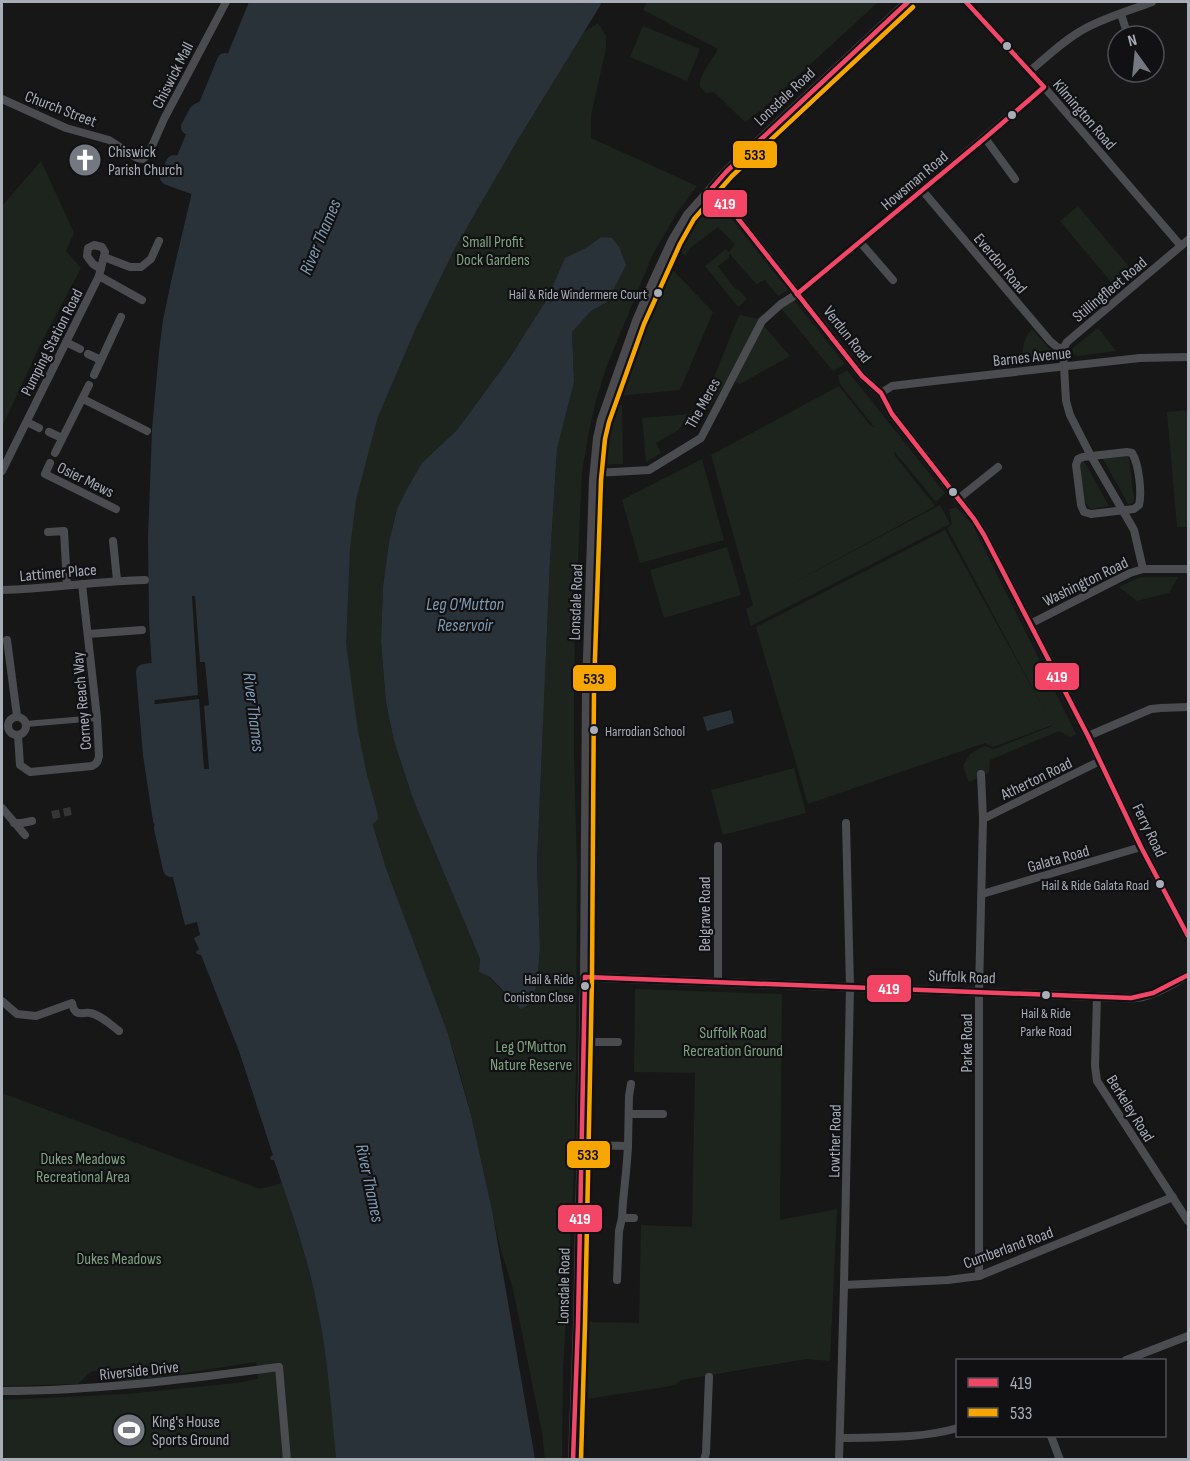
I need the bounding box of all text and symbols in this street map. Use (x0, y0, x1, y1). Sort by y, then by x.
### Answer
north arrow (1106, 24, 1166, 84)
text: N (1126, 31, 1139, 51)
street label: Chiswick Mall (149, 39, 198, 112)
unlabelled marker (1001, 40, 1013, 52)
street label: Lonsdale Road (751, 64, 819, 130)
street label: Kilmington Road (1048, 76, 1120, 154)
street label: Church Street (22, 87, 99, 132)
unlabelled marker (1006, 109, 1018, 121)
line badge: 533 (732, 140, 778, 169)
church icon: Chiswick Parish Church (67, 142, 103, 178)
place label: Chiswick Parish Church (108, 143, 182, 180)
text: 533 (744, 146, 766, 165)
street label: Howsman Road (877, 148, 952, 215)
line badge: 419 (702, 189, 748, 218)
text: 419 (714, 195, 736, 214)
water label: River Thames (295, 196, 346, 278)
street label: Everdon Road (969, 230, 1031, 298)
park label: Small Profit Dock Gardens (456, 233, 530, 270)
street label: Stillingfleet Road (1069, 254, 1151, 327)
street label: Pumping Station Road (17, 286, 87, 399)
place label: Hail & Ride Windermere Court (509, 286, 647, 303)
marker: Hail & Ride Windermere Court (652, 287, 664, 299)
street label: Verdun Road (819, 303, 875, 367)
street label: Barnes Avenue (992, 344, 1072, 371)
street label: The Meres (682, 375, 725, 432)
street label: Osier Mews (54, 458, 117, 502)
unlabelled marker (947, 486, 959, 498)
street label: Washington Road (1040, 554, 1131, 611)
street label: Lattimer Place (19, 561, 97, 586)
street label: Lonsdale Road (566, 564, 587, 641)
water label: Leg O'Mutton Reservoir (426, 594, 505, 636)
street label: Corney Reach Way (69, 651, 96, 751)
line badge: 419 (1034, 662, 1080, 691)
line badge: 533 (572, 664, 617, 692)
text: 419 (1046, 668, 1068, 687)
text: 533 (583, 670, 605, 689)
water label: River Thames (238, 671, 269, 753)
place label: Harrodian School (605, 723, 685, 740)
marker: Harrodian School (588, 724, 600, 736)
street label: Atherton Road (997, 754, 1076, 805)
street label: Ferry Road (1128, 801, 1170, 860)
street label: Galata Road (1025, 842, 1091, 877)
street label: Belgrave Road (696, 877, 715, 952)
place label: Hail & Ride Galata Road (1042, 877, 1149, 894)
marker: Hail & Ride Galata Road (1154, 878, 1166, 890)
street label: Suffolk Road (928, 967, 996, 988)
place label: Hail & Ride Coniston Close (504, 971, 574, 1006)
line badge: 419 (866, 974, 912, 1003)
marker: Hail & Ride Coniston Close (579, 980, 591, 992)
text: 419 (878, 980, 900, 999)
marker: Hail & Ride Parke Road (1040, 989, 1052, 1001)
place label: Hail & Ride Parke Road (1020, 1005, 1072, 1040)
street label: Parke Road (958, 1014, 977, 1072)
park label: Suffolk Road Recreation Ground (683, 1024, 783, 1061)
park label: Leg O'Mutton Nature Reserve (490, 1038, 572, 1075)
street label: Berkeley Road (1102, 1072, 1158, 1146)
street label: Lowther Road (825, 1104, 846, 1178)
line badge: 533 (566, 1140, 611, 1169)
water label: River Thames (351, 1142, 388, 1225)
text: 533 (577, 1146, 599, 1165)
park label: Dukes Meadows Recreational Area (36, 1150, 130, 1187)
line badge: 419 (557, 1204, 603, 1233)
text: 419 (569, 1210, 591, 1229)
street label: Cumberland Road (961, 1223, 1056, 1273)
street label: Lonsdale Road (554, 1248, 575, 1324)
park label: Dukes Meadows (76, 1250, 162, 1269)
street label: Riverside Drive (99, 1358, 180, 1385)
legend (956, 1359, 1166, 1437)
text: 419 (1010, 1373, 1032, 1394)
text: 533 (1010, 1403, 1032, 1424)
sports icon: King's House Sports Ground (111, 1412, 147, 1448)
place label: King's House Sports Ground (152, 1413, 229, 1450)

